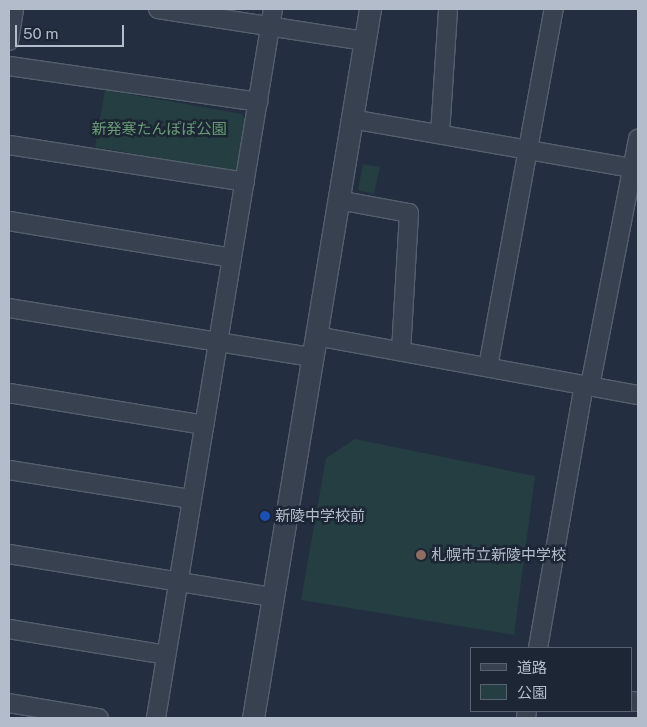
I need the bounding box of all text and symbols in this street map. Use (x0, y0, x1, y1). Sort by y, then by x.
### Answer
scale bar (18, 15, 126, 47)
text: 50 m (23, 25, 58, 42)
park label: 新発寒たんぽぽ公園 (92, 120, 226, 138)
place label: 新陵中学校前 (275, 507, 365, 525)
marker: 新陵中学校前 (259, 510, 271, 522)
place label: 札幌市立新陵中学校 (431, 546, 566, 564)
marker: 札幌市立新陵中学校 (415, 549, 427, 561)
legend (470, 647, 632, 712)
text: 道路 (517, 659, 547, 676)
text: 公園 (517, 684, 547, 701)

